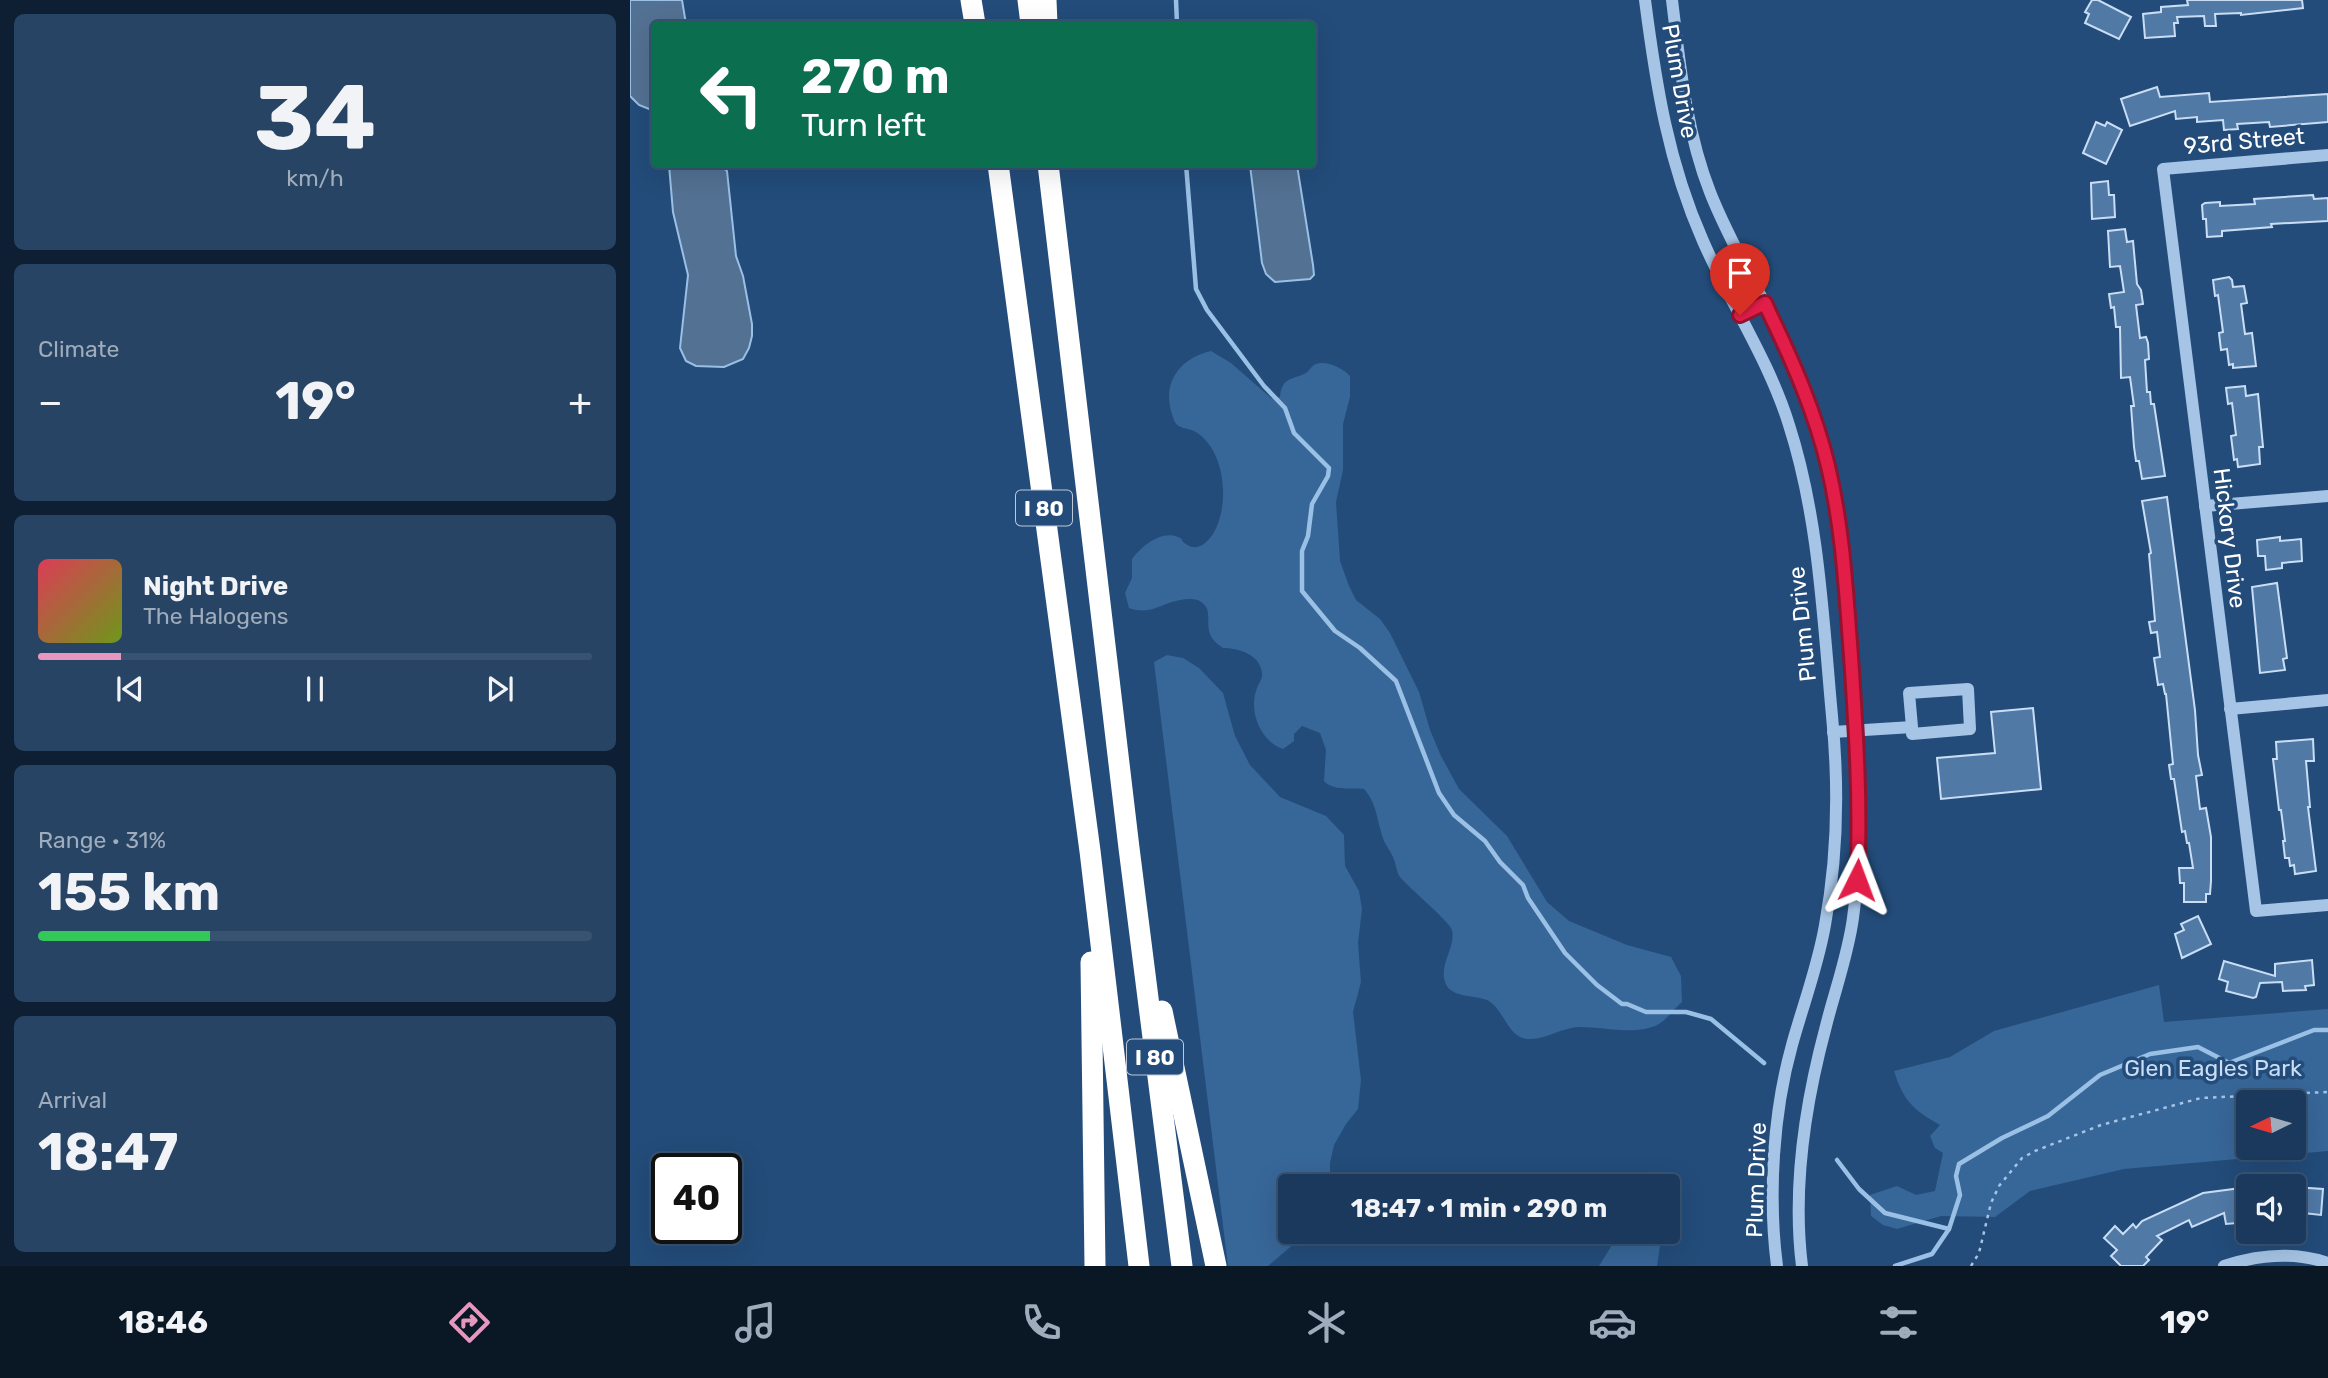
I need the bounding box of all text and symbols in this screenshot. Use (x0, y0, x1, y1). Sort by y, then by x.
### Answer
street label: Plum Drive (1656, 22, 1704, 140)
text: 270 m (801, 47, 950, 105)
icon: left (686, 49, 777, 140)
text: 34 (254, 64, 376, 172)
text: Turn left (801, 106, 926, 144)
street label: 93rd Street (2182, 122, 2306, 160)
text: km/h (286, 164, 344, 192)
pin (1710, 243, 1770, 315)
icon: arrive (1721, 254, 1759, 292)
text: Climate (38, 335, 119, 363)
text: 19° (275, 370, 356, 432)
text: − (38, 379, 63, 425)
text: + (568, 379, 592, 425)
street label: Hickory Drive (2208, 466, 2252, 610)
road number: I 80 (1016, 490, 1072, 526)
street label: Plum Drive (1782, 565, 1822, 683)
text: Night Drive (143, 571, 288, 602)
text: The Halogens (143, 602, 289, 630)
icon: previous (111, 670, 149, 708)
icon: pause (296, 670, 334, 708)
icon: next (481, 670, 519, 708)
text: Range · 31% (38, 826, 166, 854)
position arrow (1820, 843, 1894, 917)
text: 155 km (38, 861, 220, 923)
road number: I 80 (1127, 1040, 1183, 1074)
park label: Glen Eagles Park (2124, 1054, 2302, 1082)
text: Arrival (38, 1086, 107, 1114)
north arrow (2236, 1090, 2306, 1160)
map controls (2236, 1090, 2306, 1244)
text: 18:47 (38, 1121, 178, 1183)
street label: Plum Drive (1740, 1122, 1772, 1238)
speed limit sign: 40 (651, 1153, 742, 1244)
button: sound (2236, 1174, 2306, 1244)
text: 18:47 · 1 min · 290 m (1351, 1193, 1607, 1224)
icon: directions (445, 1298, 494, 1347)
icon: music (731, 1298, 780, 1347)
icon: phone (1017, 1298, 1066, 1347)
icon: climate (1302, 1298, 1351, 1347)
icon: car (1588, 1298, 1637, 1347)
icon: filters (1874, 1298, 1923, 1347)
text: 18:46 (118, 1303, 208, 1341)
text: 19° (2160, 1303, 2210, 1341)

